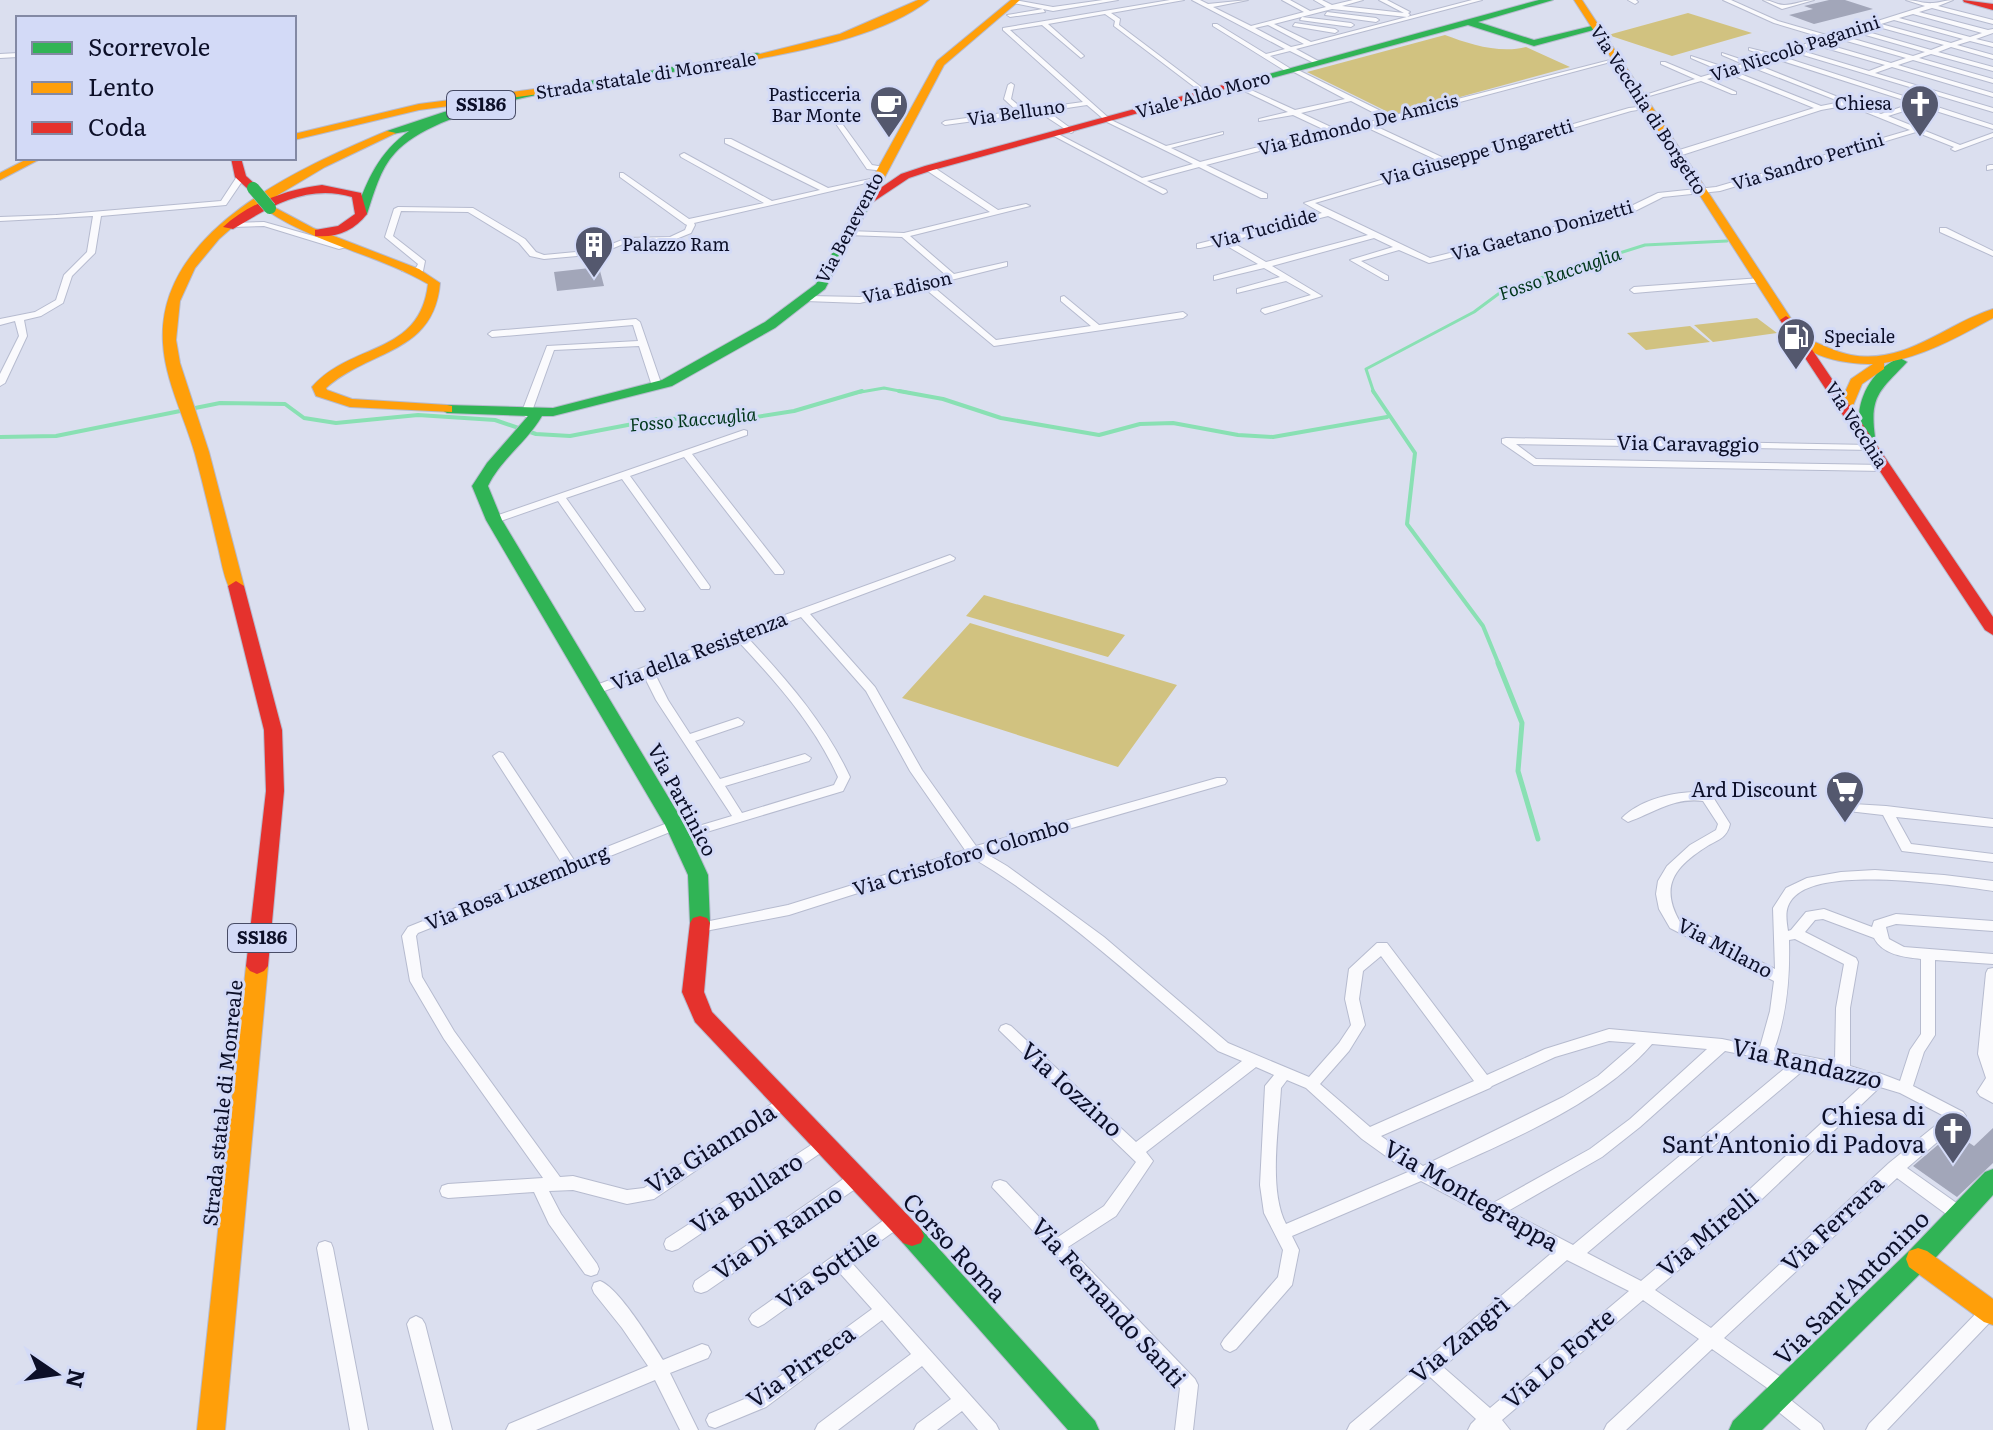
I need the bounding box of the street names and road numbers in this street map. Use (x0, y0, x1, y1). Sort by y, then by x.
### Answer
street label: Via Niccolò Paganini (1706, 7, 1883, 88)
street label: Via Vecchia di Borgetto (1584, 19, 1714, 199)
street label: Strada statale di Monreale (534, 44, 758, 105)
street label: Viale Aldo Moro (1132, 63, 1273, 125)
street label: Via Edmondo De Amicis (1255, 86, 1461, 161)
road number: SS186 (447, 91, 515, 119)
street label: Via Belluno (965, 91, 1067, 132)
street label: Via Giuseppe Ungaretti (1377, 111, 1576, 192)
street label: Via Sandro Pertini (1728, 125, 1887, 196)
street label: Via Benevento (808, 167, 889, 288)
street label: Via Gaetano Donizetti (1448, 192, 1636, 267)
street label: Via Tucidide (1208, 200, 1320, 255)
street label: Via Edison (859, 263, 954, 310)
street label: Via Vecchia (1819, 376, 1896, 473)
street label: Via Caravaggio (1616, 426, 1760, 458)
street label: Via della Resistenza (606, 602, 791, 697)
street label: Via Partinico (641, 737, 726, 861)
street label: Via Cristoforo Colombo (849, 808, 1072, 902)
street label: Via Rosa Luxemburg (420, 835, 613, 937)
street label: Via Milano (1673, 908, 1779, 984)
road number: SS186 (228, 924, 296, 952)
street label: Strada statale di Monreale (193, 978, 249, 1227)
street label: Via Randazzo (1729, 1027, 1886, 1096)
street label: Via Iozzino (1013, 1032, 1132, 1144)
street label: Via Giannola (638, 1093, 782, 1201)
street label: Via Montegrappa (1378, 1129, 1567, 1258)
street label: Via Bullaro (682, 1142, 809, 1241)
street label: Via Ferrara (1772, 1165, 1890, 1279)
street label: Via Di Ranno (705, 1175, 848, 1287)
street label: Via Mirelli (1648, 1178, 1764, 1284)
street label: Corso Roma (896, 1184, 1016, 1309)
street label: Via Sant'Antonino (1764, 1200, 1936, 1372)
street label: Via Fernando Santi (1024, 1209, 1196, 1394)
street label: Via Sottile (768, 1220, 885, 1316)
street label: Via Zangrì (1401, 1286, 1516, 1390)
street label: Via Lo Forte (1494, 1299, 1621, 1416)
street label: Via Pirreca (738, 1315, 861, 1415)

